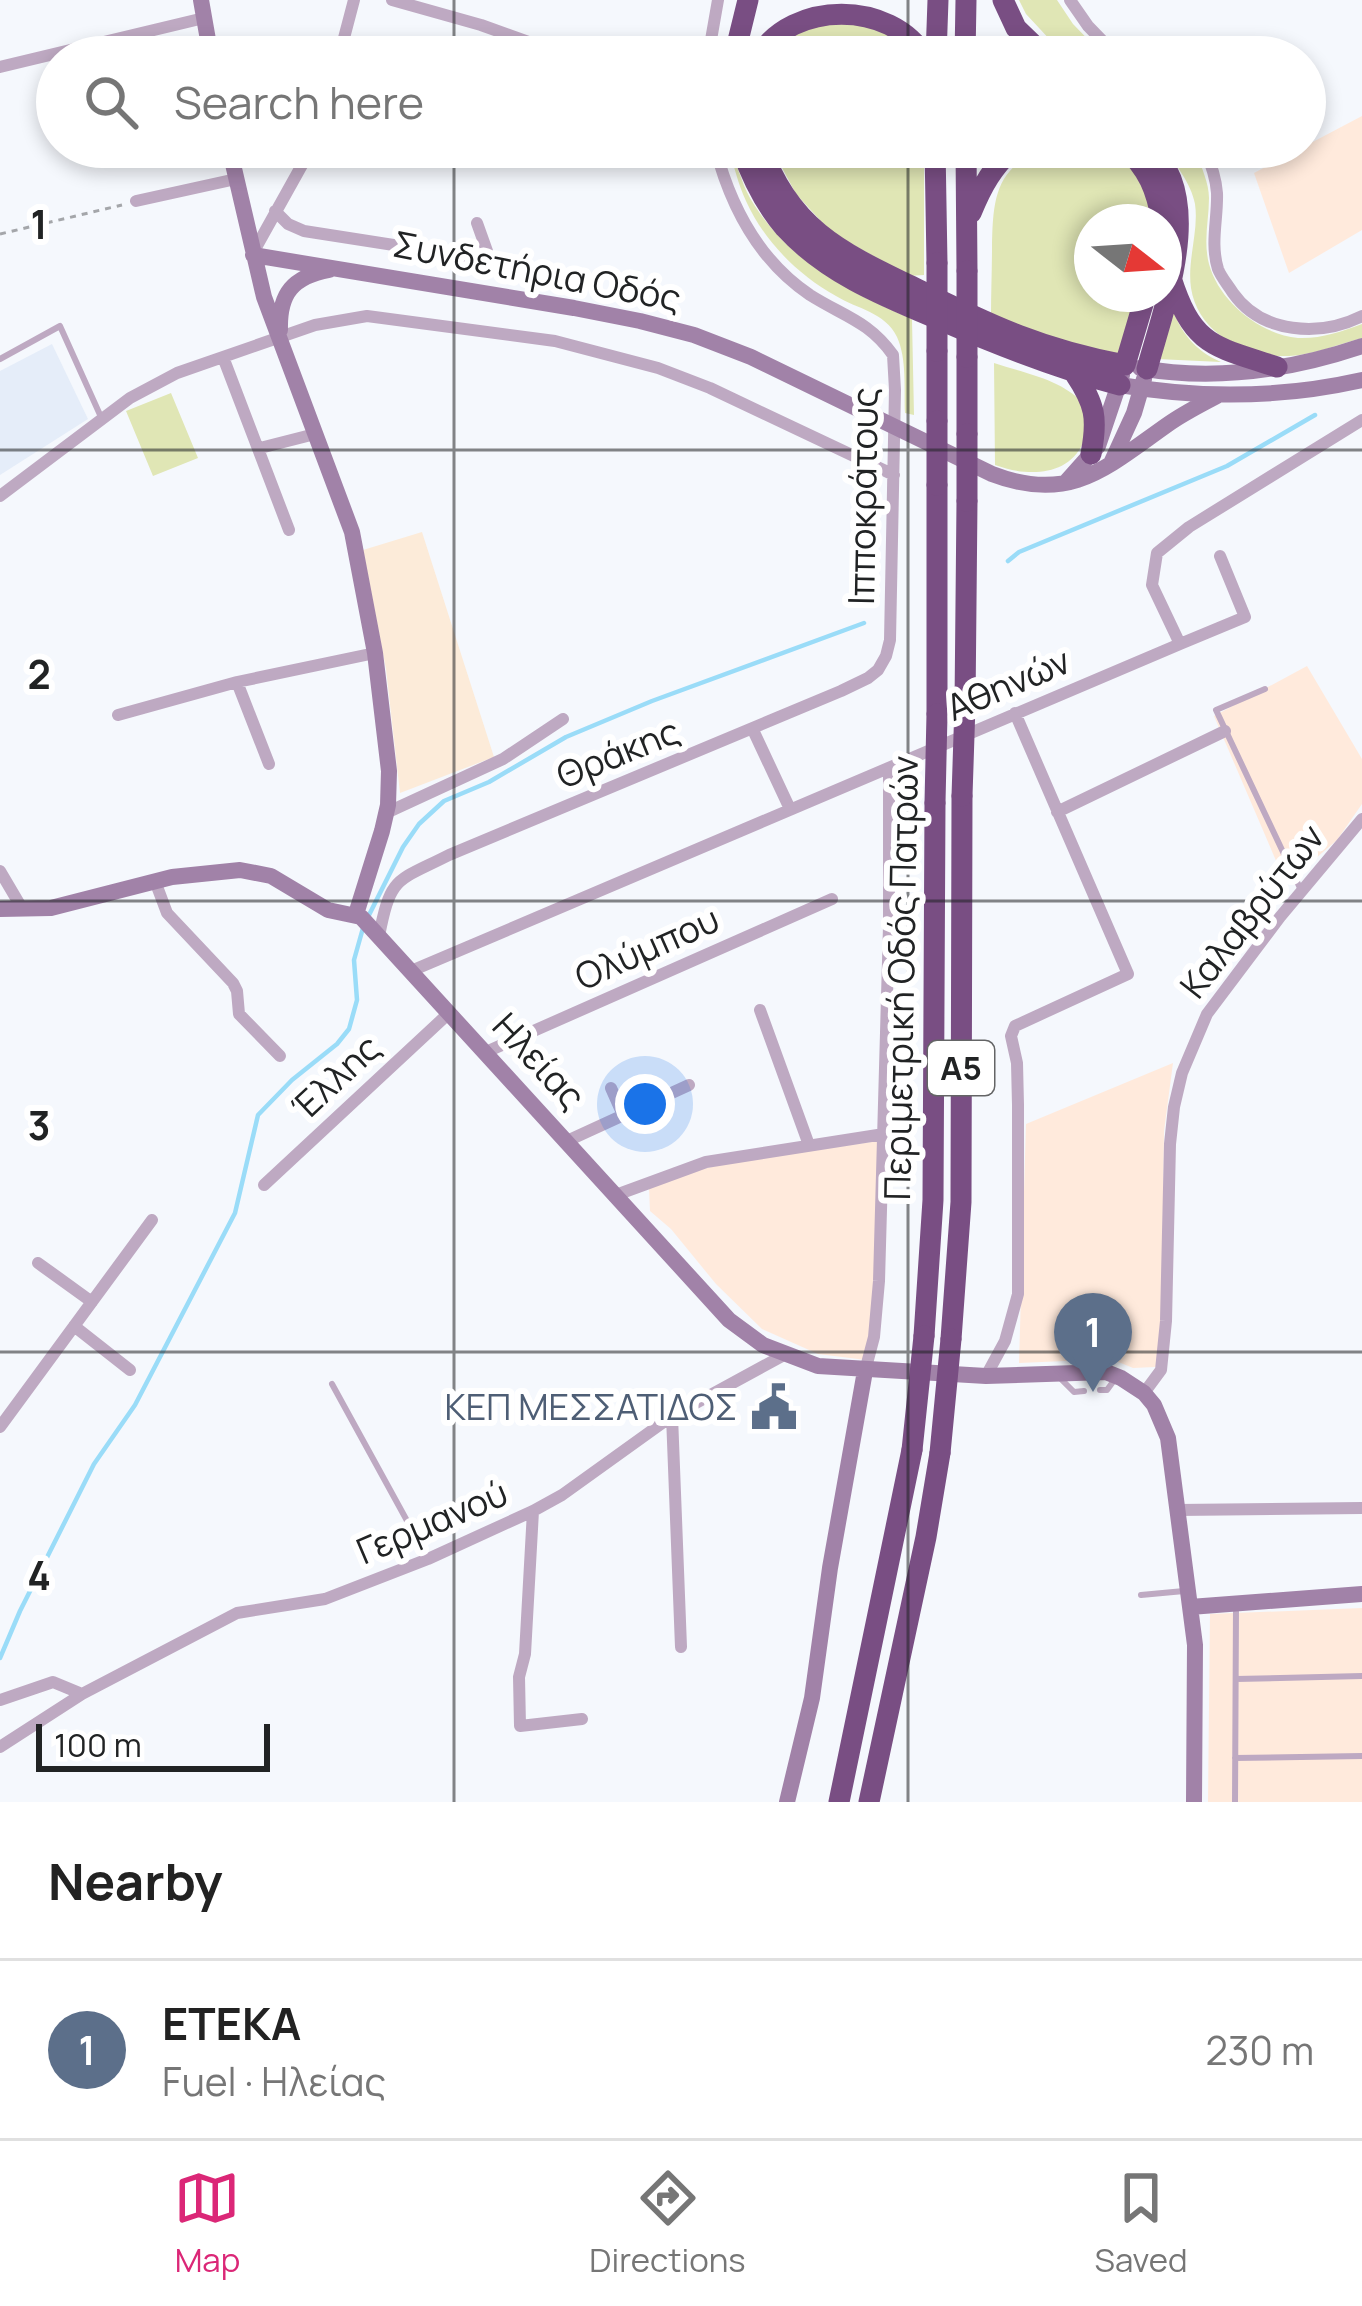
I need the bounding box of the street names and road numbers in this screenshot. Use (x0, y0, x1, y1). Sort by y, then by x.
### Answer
street label: Συνδετήρια Οδός (389, 219, 685, 322)
street label: Ιπποκράτους (836, 387, 889, 605)
street label: Αθηνών (938, 636, 1077, 732)
street label: Θράκης (549, 706, 687, 799)
street label: Περιμετρική Οδός Πατρών (872, 755, 929, 1201)
street label: Καλαβρύτων (1168, 814, 1335, 1008)
street label: Ολύμπου (567, 894, 727, 1001)
street label: Ηλείας (482, 1002, 597, 1120)
street label: Έλλης (281, 1023, 391, 1130)
road number: Α5 (928, 1041, 994, 1095)
street label: Γερμανού (349, 1468, 515, 1575)

